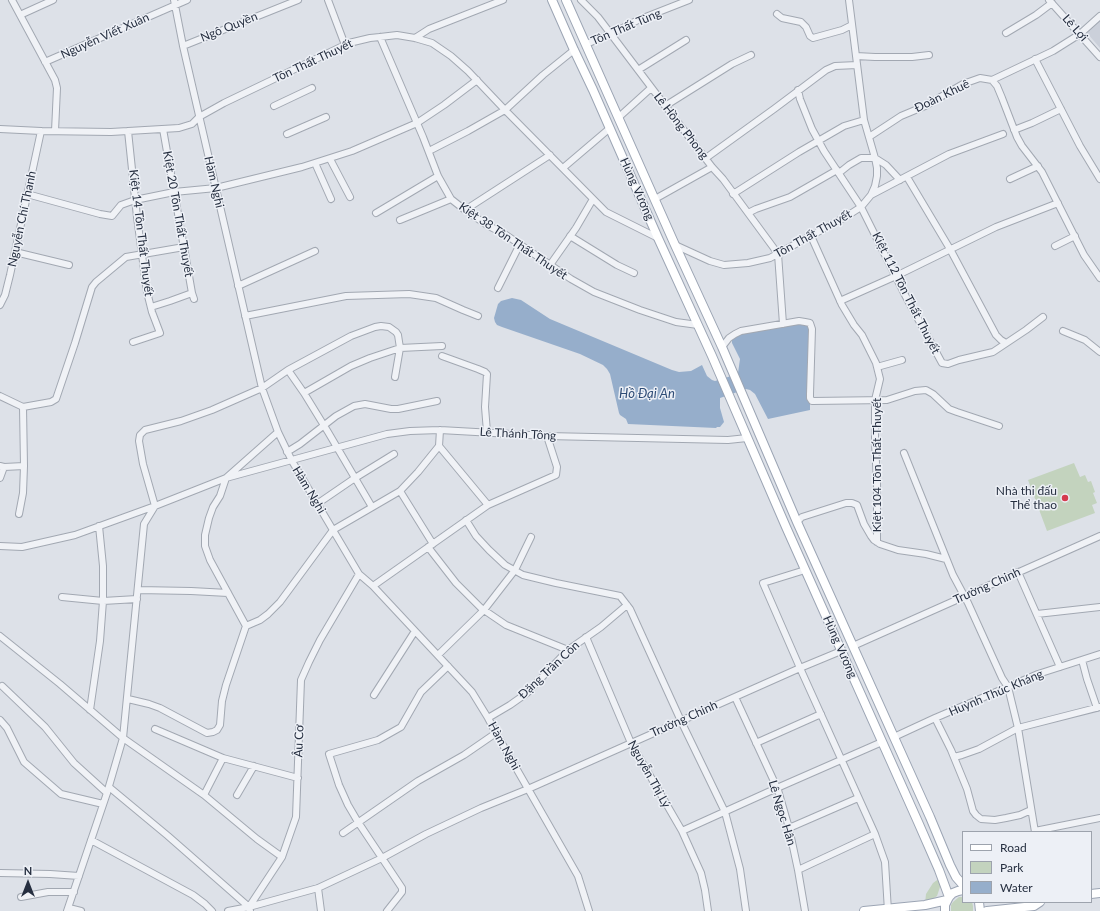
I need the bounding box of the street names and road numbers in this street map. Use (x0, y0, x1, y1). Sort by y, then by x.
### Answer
street label: Tôn Thất Tùng (589, 6, 663, 48)
street label: Ngô Quyền (198, 9, 260, 45)
street label: Nguyễn Viết Xuân (58, 10, 152, 62)
street label: Lê Lợi (1059, 12, 1091, 44)
street label: Tôn Thất Thuyết (271, 36, 355, 86)
street label: Đoàn Khuê (912, 77, 972, 115)
street label: Lê Hồng Phong (651, 90, 711, 162)
street label: Kiệt 20 Tôn Thất Thuyết (160, 150, 196, 278)
street label: Hàm Nghi (201, 155, 227, 209)
street label: Hùng Vương (617, 155, 657, 223)
street label: Kiệt 14 Tôn Thất Thuyết (126, 169, 156, 297)
street label: Nguyễn Chí Thanh (5, 170, 39, 268)
street label: Kiệt 38 Tôn Thất Thuyết (456, 199, 570, 283)
street label: Tôn Thất Thuyết (772, 207, 854, 261)
street label: Kiệt 112 Tôn Thất Thuyết (869, 230, 943, 356)
street label: Kiệt 104 Tôn Thất Thuyết (870, 398, 884, 532)
street label: Lê Thánh Tông (479, 425, 557, 443)
street label: Hàm Nghi (289, 464, 329, 516)
street label: Trường Chinh (951, 565, 1023, 607)
street label: Hùng Vương (820, 613, 860, 681)
street label: Đặng Trần Côn (515, 638, 583, 702)
street label: Huỳnh Thúc Kháng (947, 667, 1045, 719)
street label: Trường Chinh (648, 698, 720, 740)
street label: Hàm Nghi (485, 719, 523, 773)
street label: Âu Cơ (291, 724, 307, 758)
street label: Nguyễn Thị Lý (625, 738, 673, 810)
street label: Lê Ngọc Hân (765, 779, 799, 847)

